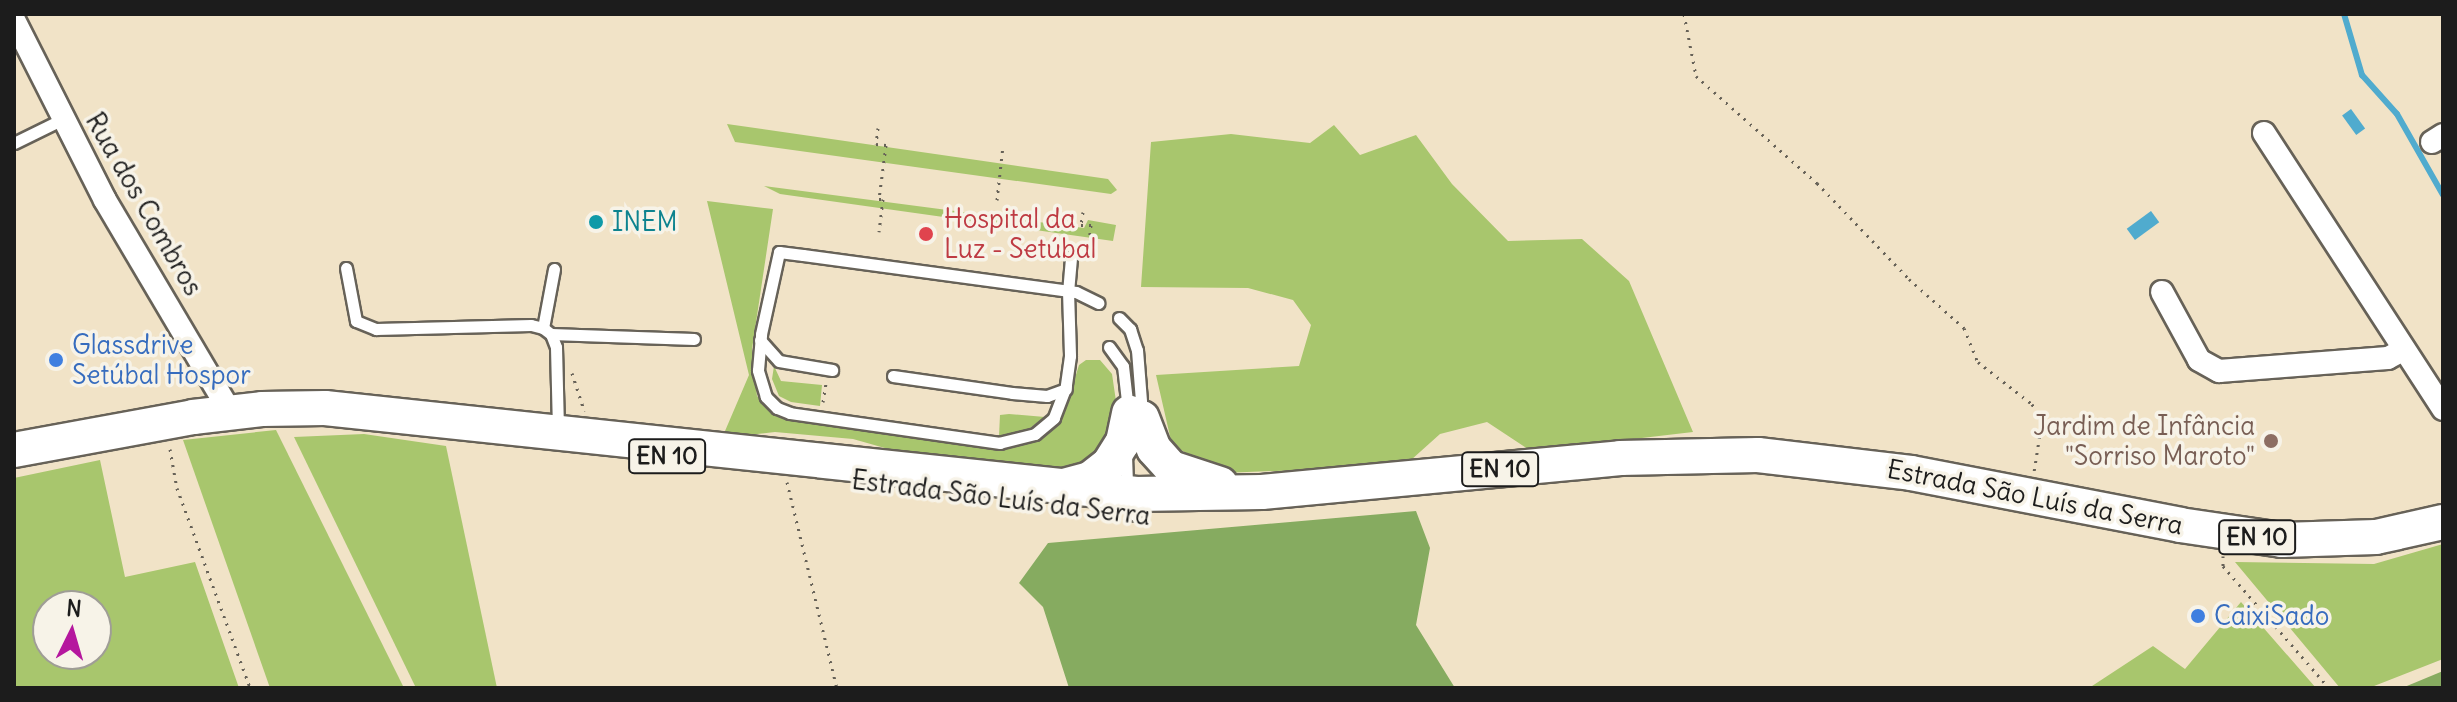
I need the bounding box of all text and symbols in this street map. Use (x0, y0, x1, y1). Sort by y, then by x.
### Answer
street label: Rua dos Combros (79, 107, 209, 301)
place label: Hospital da Luz - Setúbal (944, 203, 1096, 264)
place label: INEM (612, 206, 678, 238)
marker: INEM (587, 213, 605, 231)
marker: Hospital da Luz - Setúbal (915, 223, 937, 245)
place label: Glassdrive Setúbal Hospor (72, 329, 251, 390)
marker: Glassdrive Setúbal Hospor (47, 351, 65, 369)
place label: Jardim de Infância "Sorriso Maroto" (2033, 410, 2255, 472)
marker: Jardim de Infância "Sorriso Maroto" (2262, 432, 2280, 450)
road number: EN 10 (627, 436, 707, 476)
road number: EN 10 (1460, 449, 1540, 489)
street label: Estrada São Luís da Serra (1884, 453, 2186, 541)
street label: Estrada São Luís da Serra (850, 464, 1152, 532)
road number: EN 10 (2217, 517, 2297, 557)
north arrow (32, 590, 112, 670)
text: N (65, 593, 83, 623)
place label: CaixiSado (2214, 600, 2329, 632)
marker: CaixiSado (2189, 607, 2207, 625)

